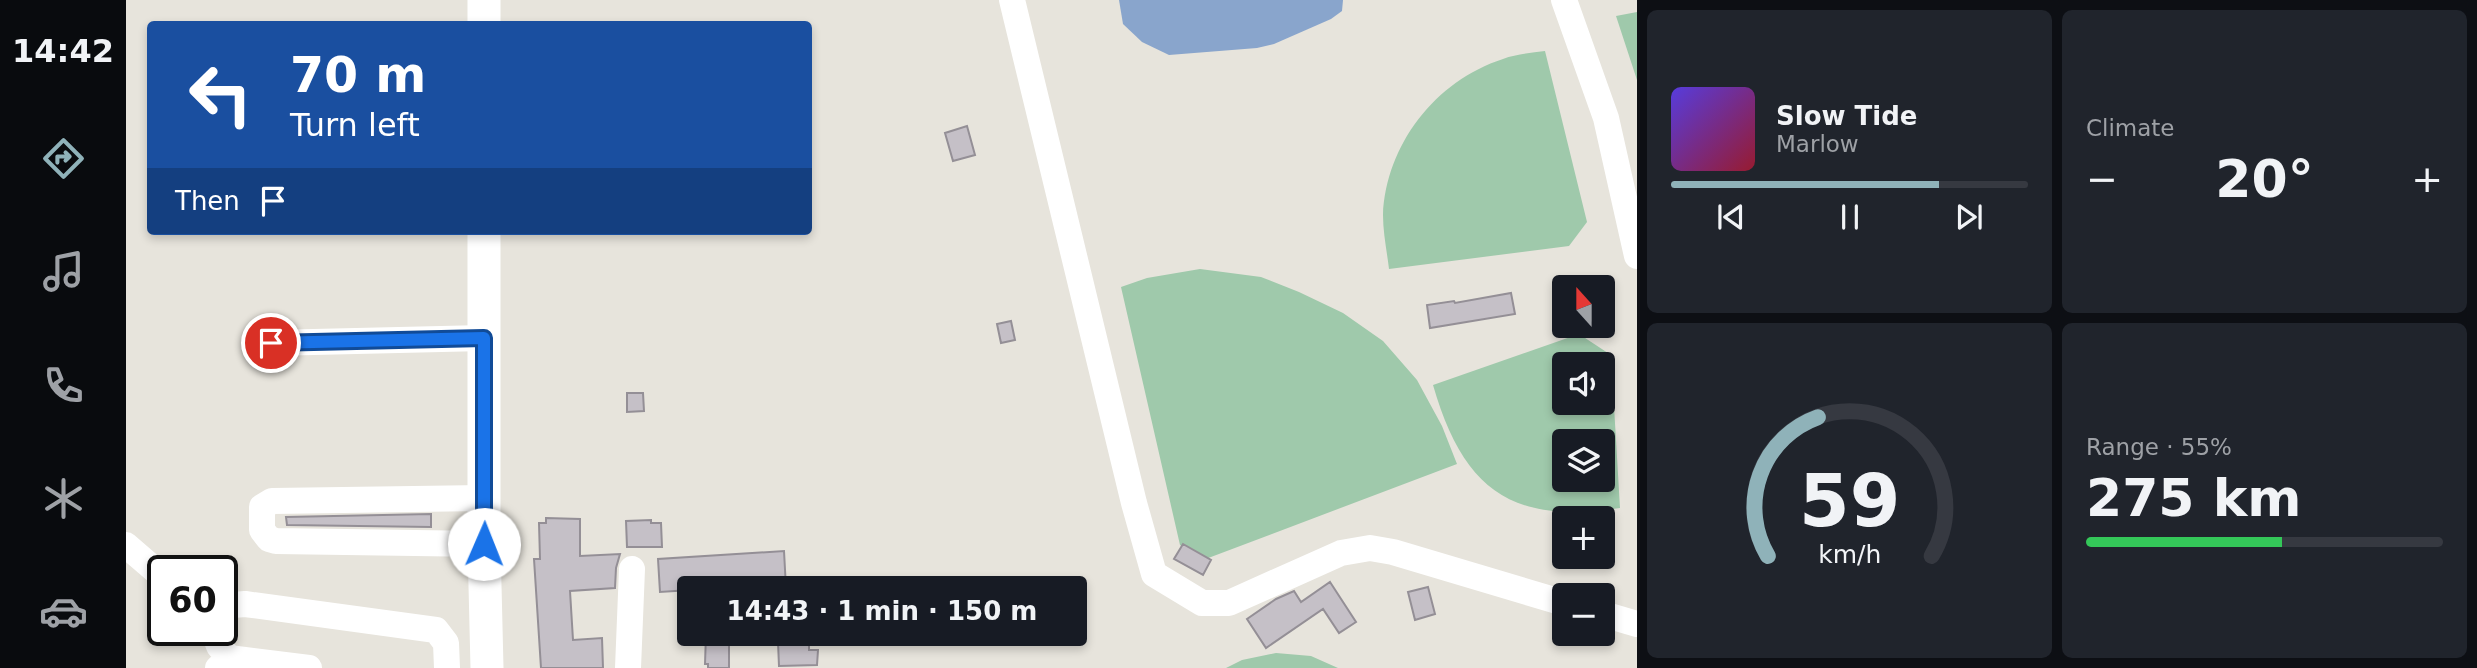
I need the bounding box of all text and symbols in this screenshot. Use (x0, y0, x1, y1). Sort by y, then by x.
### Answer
text: 14:42 (12, 32, 114, 70)
text: 70 m (290, 47, 426, 104)
icon: left (175, 49, 266, 140)
text: Slow Tide (1776, 101, 1917, 131)
text: Turn left (290, 106, 420, 144)
text: Climate (2086, 115, 2175, 141)
text: Marlow (1776, 131, 1859, 157)
icon: directions (39, 134, 88, 183)
text: 20° (2215, 149, 2314, 209)
text: − (2086, 157, 2118, 201)
text: + (2411, 157, 2443, 201)
icon: arrive (254, 182, 292, 220)
text: Then (175, 186, 240, 216)
icon: previous (1712, 198, 1750, 236)
icon: pause (1831, 198, 1869, 236)
icon: next (1950, 198, 1988, 236)
icon: music (39, 247, 88, 296)
north arrow (1552, 275, 1615, 338)
map controls (1552, 275, 1615, 646)
pin (241, 313, 301, 373)
icon: arrive (252, 324, 290, 362)
button: sound (1552, 352, 1615, 415)
icon: phone (39, 361, 88, 410)
button: layers (1552, 429, 1615, 492)
text: Range · 55% (2086, 434, 2232, 460)
text: 59 (1799, 459, 1900, 544)
text: 275 km (2086, 468, 2301, 528)
icon: climate (39, 474, 88, 523)
button: + (1552, 506, 1615, 569)
position arrow (447, 507, 521, 581)
text: km/h (1818, 540, 1881, 569)
speed limit sign: 60 (147, 555, 238, 646)
button: − (1552, 583, 1615, 646)
icon: car (39, 587, 88, 636)
text: 14:43 · 1 min · 150 m (727, 596, 1037, 626)

